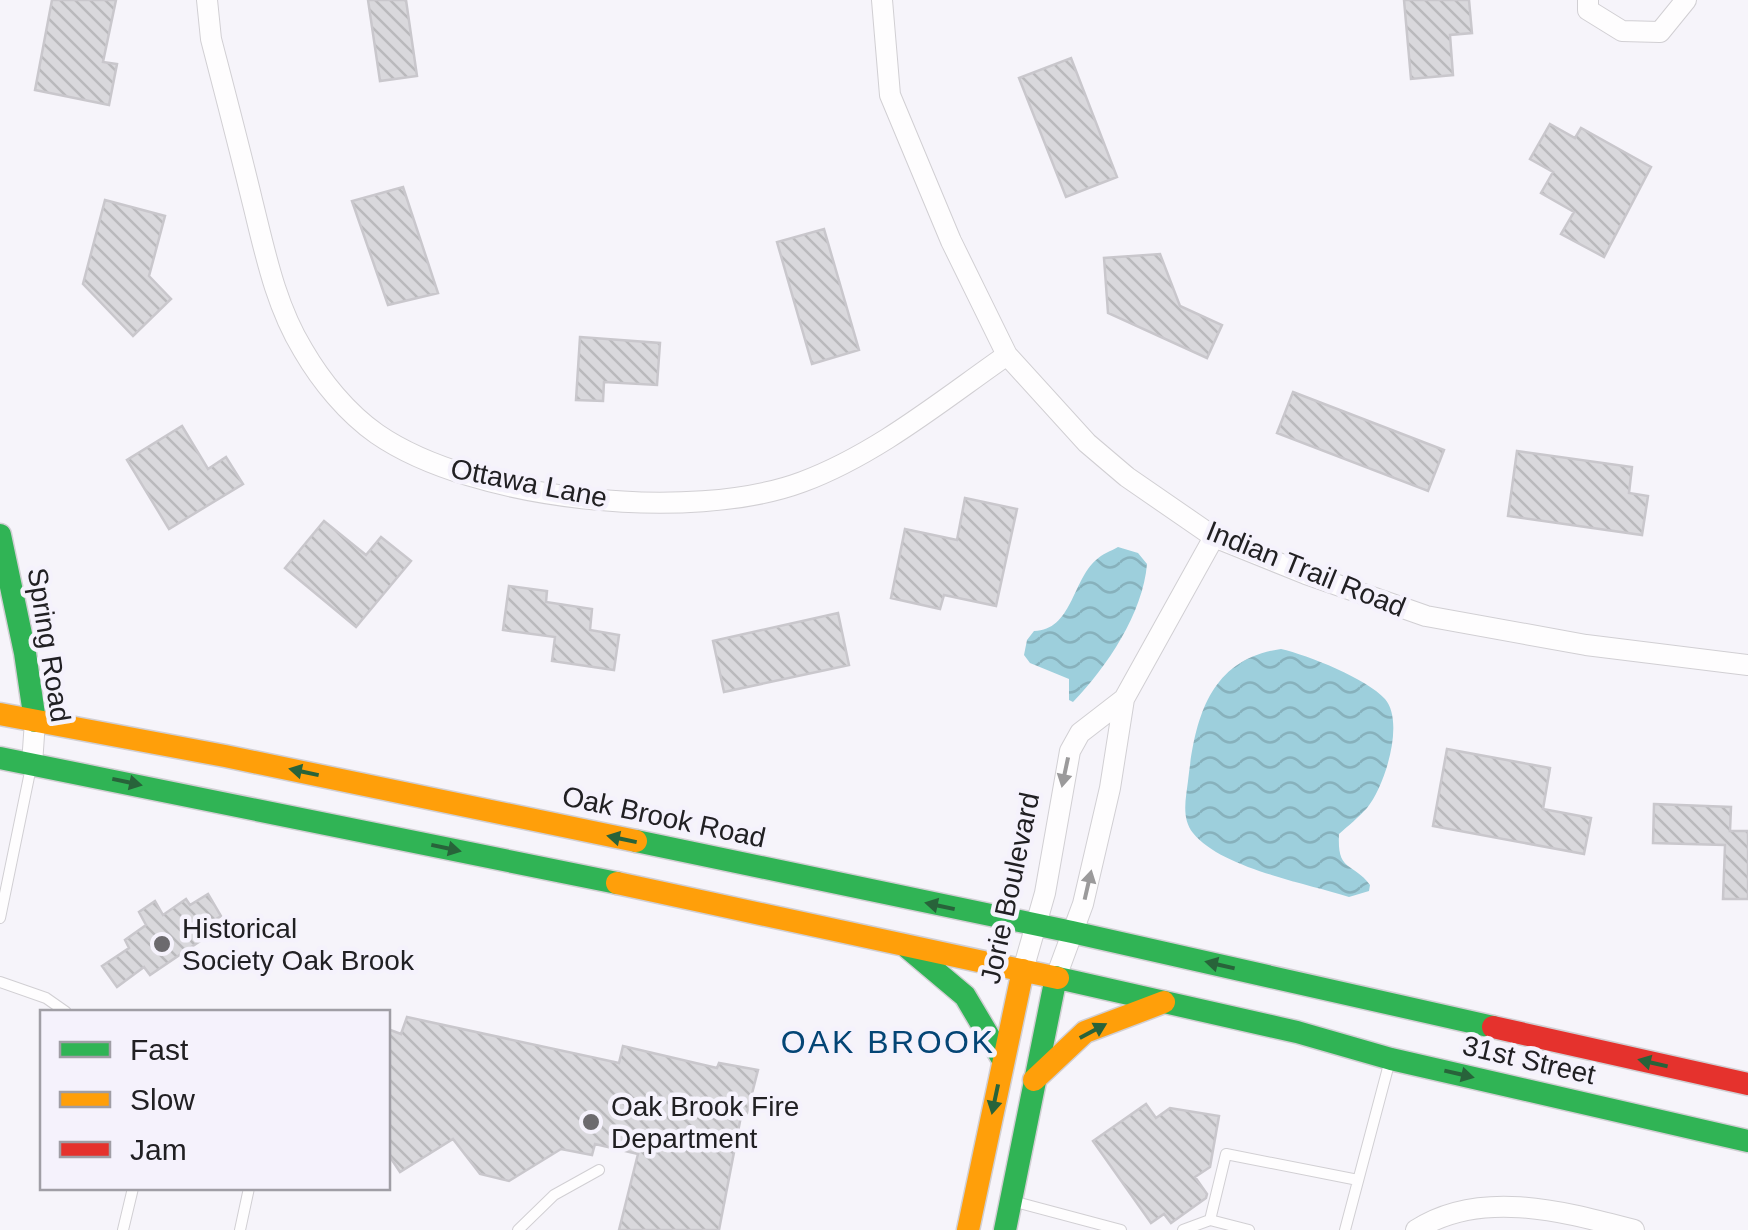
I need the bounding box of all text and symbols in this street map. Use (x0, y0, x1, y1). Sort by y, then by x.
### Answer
street label: Ottawa Lane (448, 453, 610, 513)
street label: Indian Trail Road (1202, 515, 1410, 623)
street label: Spring Road (22, 566, 76, 724)
one-way arrow (1057, 757, 1073, 788)
one-way arrow (288, 764, 319, 780)
one-way arrow (112, 775, 143, 791)
street label: Oak Brook Road (560, 780, 768, 854)
street label: Jorie Boulevard (975, 790, 1045, 986)
one-way arrow (606, 831, 637, 846)
one-way arrow (431, 840, 462, 856)
one-way arrow (1081, 869, 1096, 900)
one-way arrow (924, 897, 955, 913)
place label: Historical Society Oak Brook (182, 913, 415, 976)
marker: Historical Society Oak Brook (151, 933, 173, 955)
one-way arrow (1204, 957, 1235, 973)
legend (40, 1010, 390, 1190)
one-way arrow (1079, 1023, 1107, 1040)
district label: OAK BROOK (781, 1024, 995, 1060)
street label: 31st Street (1460, 1030, 1599, 1090)
text: Fast (130, 1033, 189, 1066)
one-way arrow (1637, 1055, 1668, 1070)
one-way arrow (1444, 1067, 1475, 1082)
text: Slow (130, 1083, 195, 1116)
one-way arrow (987, 1084, 1003, 1115)
place label: Oak Brook Fire Department (611, 1091, 799, 1154)
marker: Oak Brook Fire Department (580, 1111, 602, 1133)
text: Jam (130, 1133, 187, 1166)

